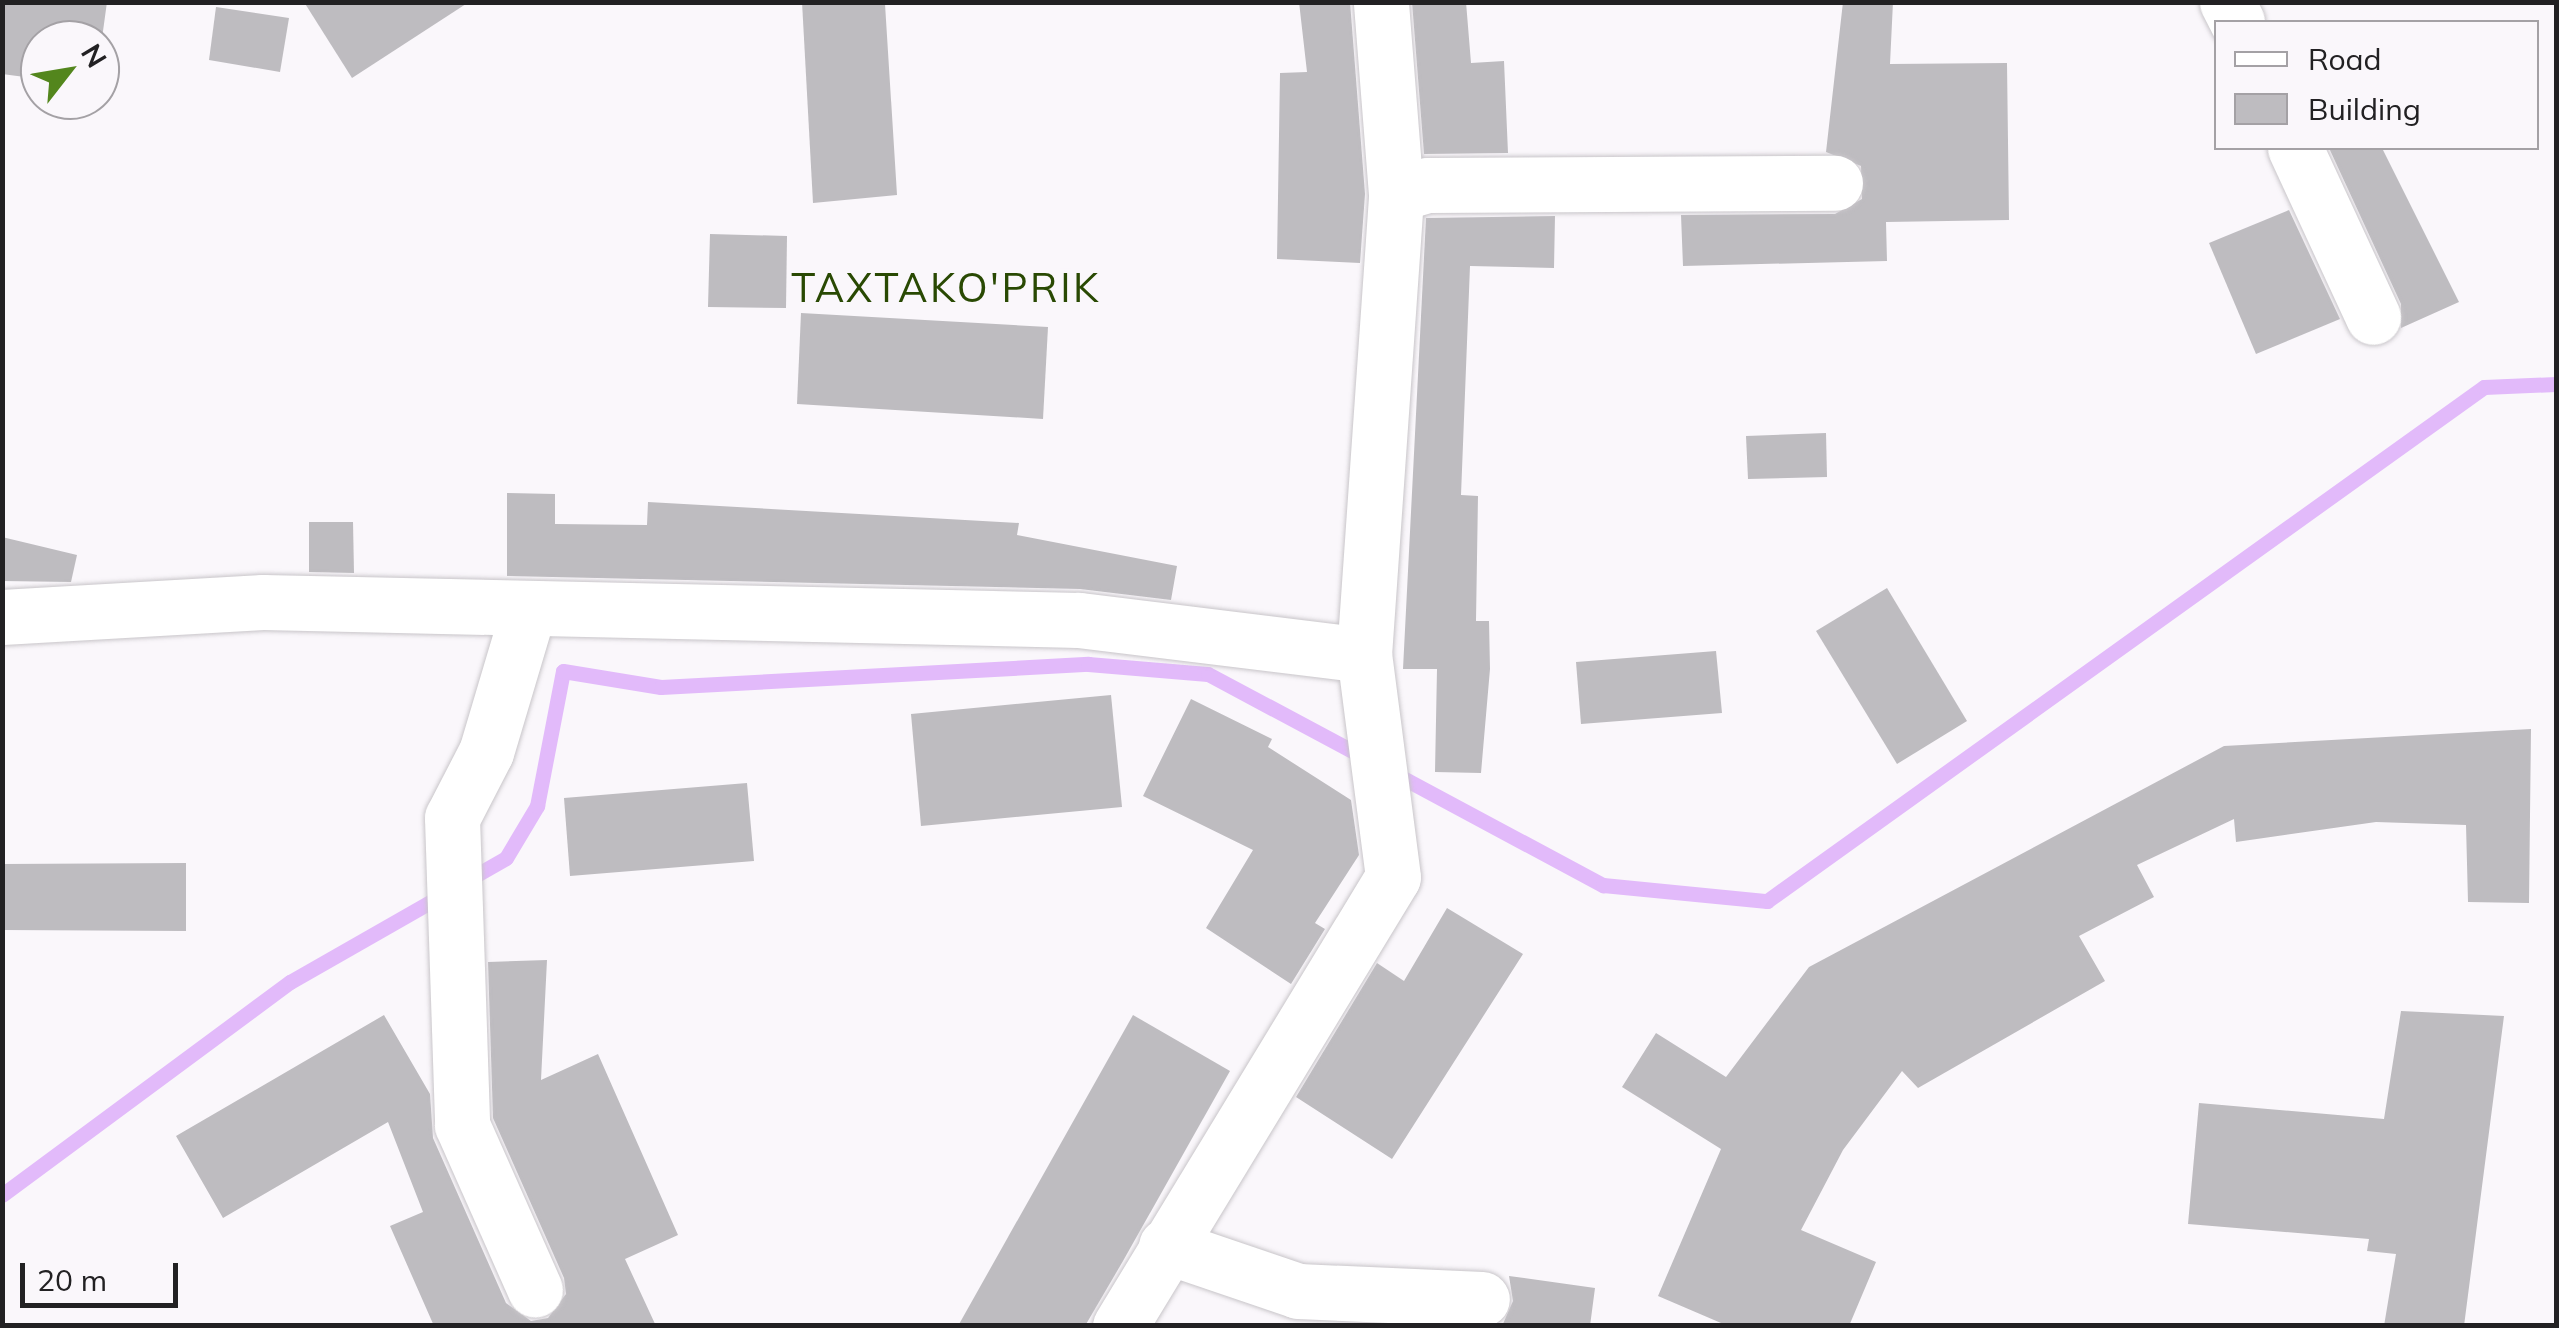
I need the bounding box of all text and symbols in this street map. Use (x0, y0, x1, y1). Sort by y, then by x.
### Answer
north arrow (20, 20, 120, 120)
legend (2214, 20, 2539, 150)
text: N (74, 37, 115, 73)
text: Road (2308, 40, 2382, 78)
text: Building (2308, 90, 2421, 128)
district label: TAXTAKO'PRIK (791, 263, 1101, 311)
scale bar (25, 1243, 182, 1305)
text: 20 m (37, 1261, 107, 1299)

